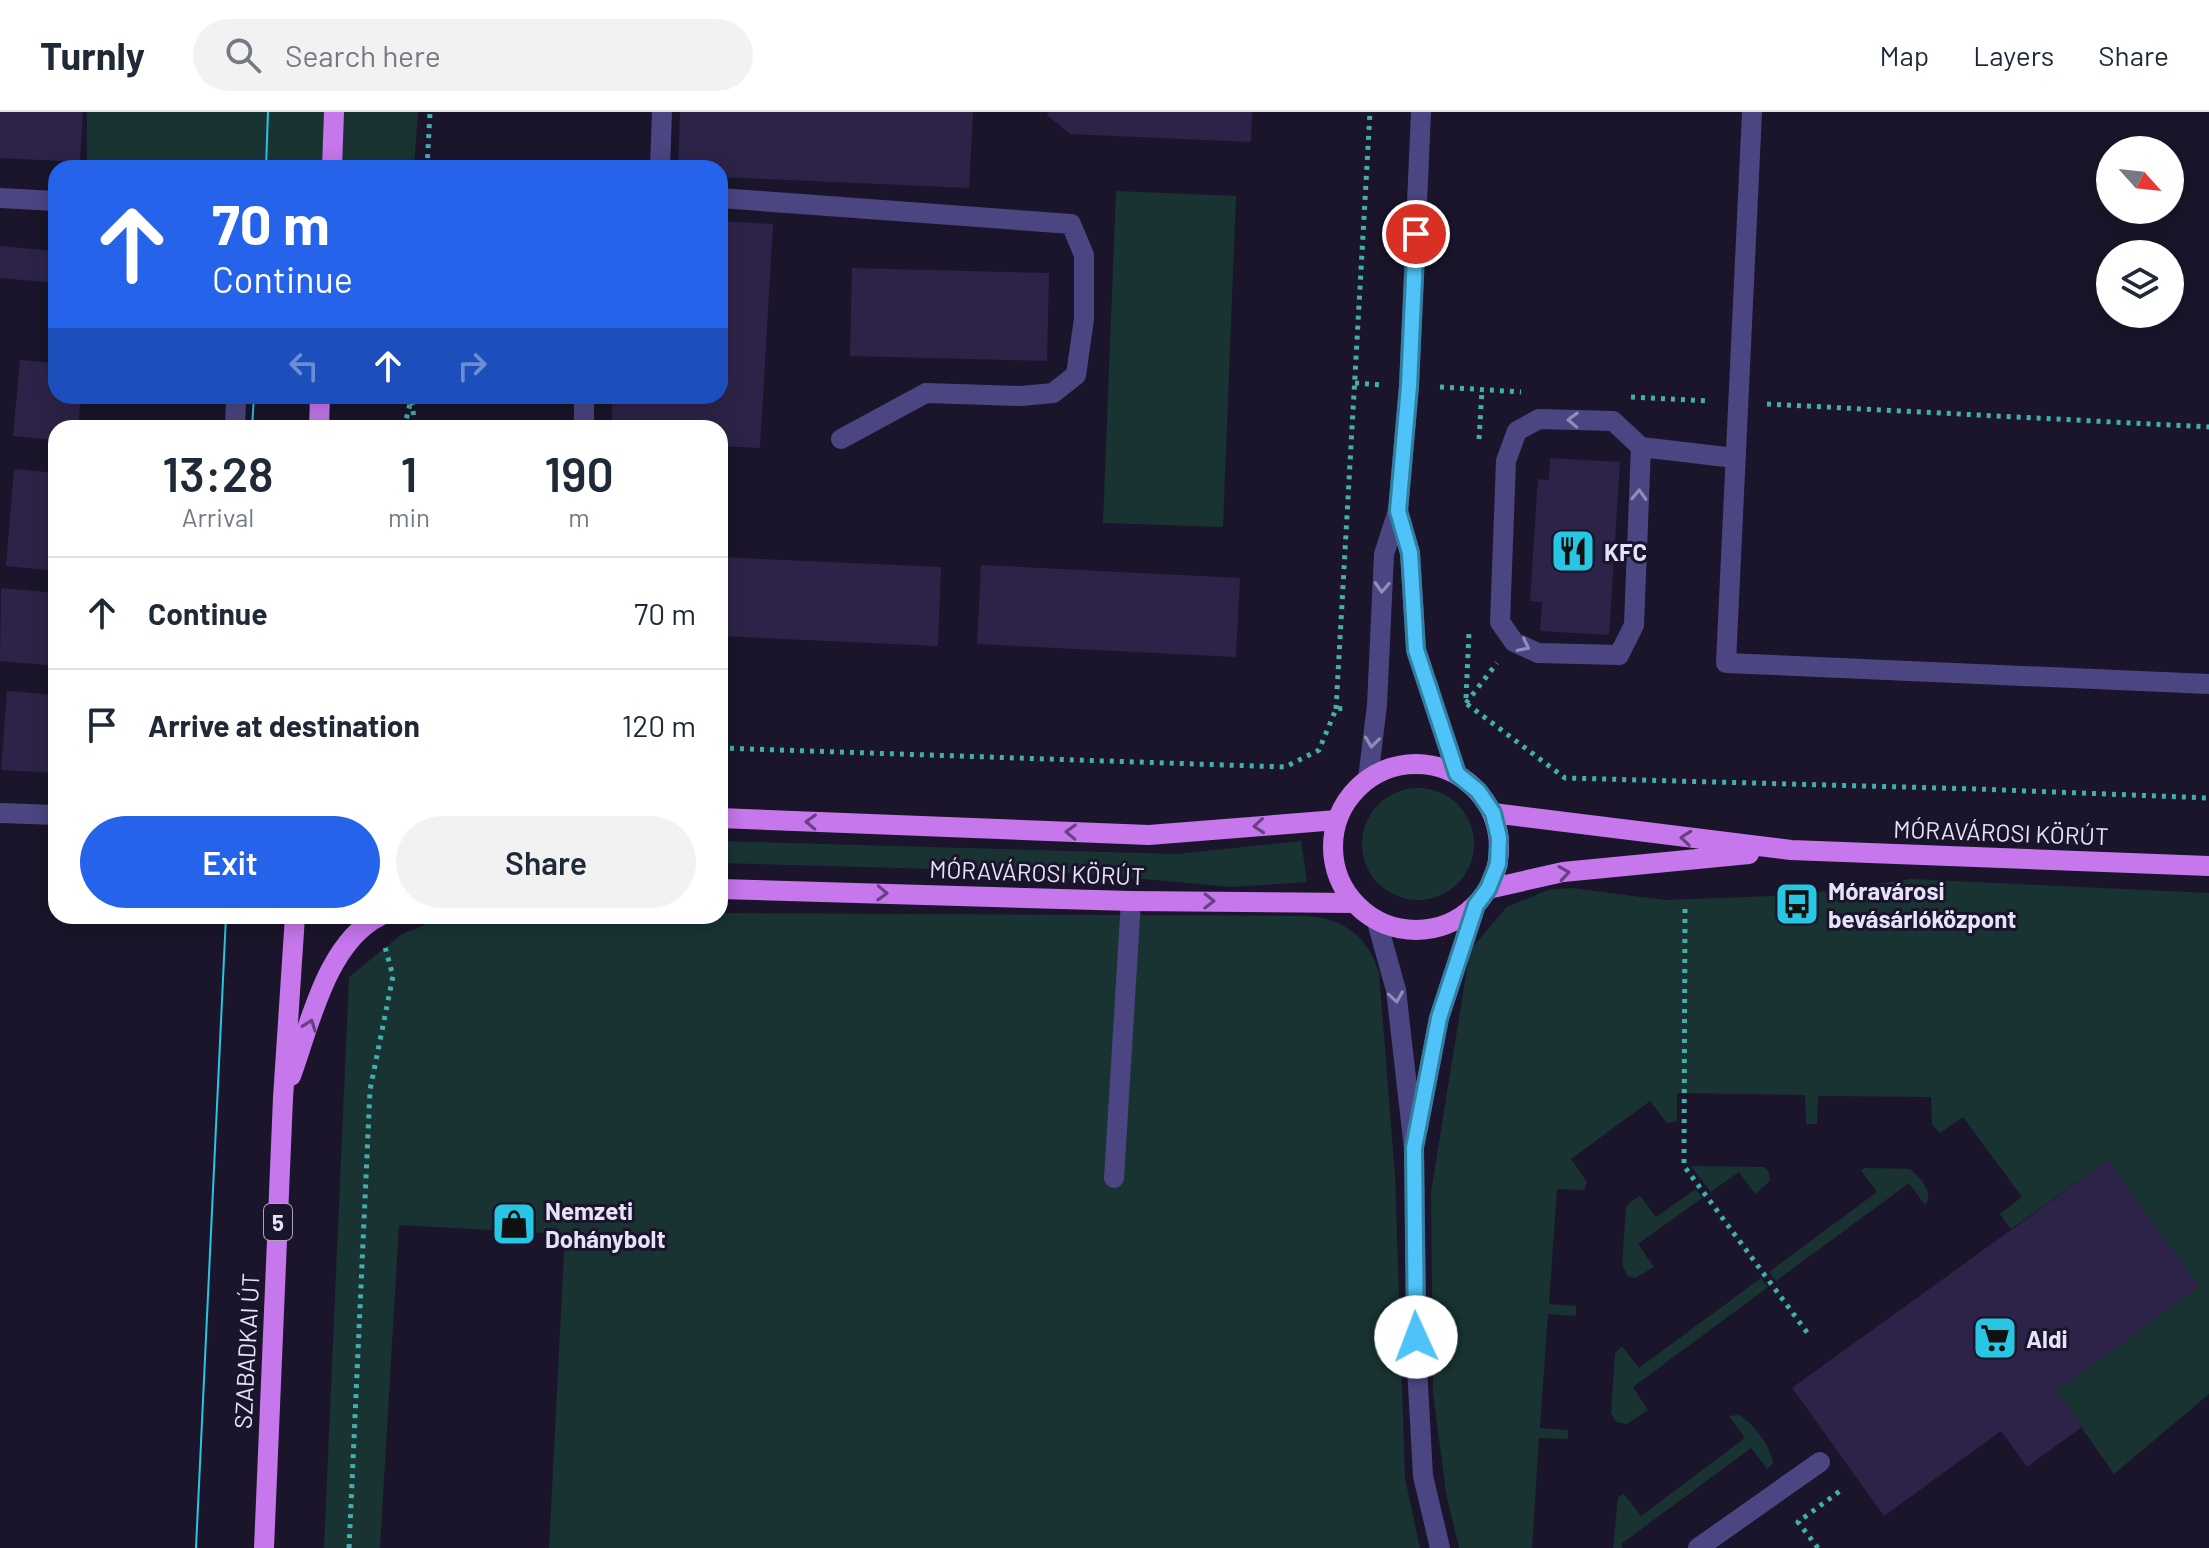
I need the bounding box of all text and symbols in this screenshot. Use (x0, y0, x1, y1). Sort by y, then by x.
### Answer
search box (193, 19, 753, 91)
text: Turnly (40, 32, 145, 78)
icon: search (221, 33, 265, 77)
text: Search here (285, 37, 441, 73)
text: Map (1879, 38, 1929, 72)
text: Layers (1973, 38, 2054, 72)
text: Share (2098, 38, 2169, 72)
north arrow (2096, 136, 2184, 224)
map controls (2096, 136, 2184, 328)
text: 70 m (212, 189, 330, 256)
icon: ahead (80, 192, 184, 296)
pin (1382, 200, 1450, 268)
icon: arrive (1394, 212, 1438, 256)
button: layers (2096, 240, 2184, 328)
text: Continue (212, 257, 353, 300)
icon: left (282, 344, 326, 388)
icon: ahead (366, 344, 410, 388)
icon: right (450, 344, 494, 388)
one-way arrow (1567, 412, 1579, 429)
text: 13:28 (162, 444, 274, 502)
text: 1 (401, 444, 417, 502)
text: 190 (544, 444, 614, 502)
one-way arrow (1631, 488, 1648, 501)
text: Arrival (182, 501, 254, 532)
text: min (388, 501, 430, 532)
text: m (568, 501, 590, 532)
restaurant icon: KFC (1549, 527, 1597, 575)
place label: KFC (1604, 537, 1647, 566)
one-way arrow (1374, 581, 1391, 594)
icon: ahead (80, 591, 124, 635)
text: Continue (148, 595, 268, 631)
text: 70 m (634, 595, 696, 631)
one-way arrow (1516, 636, 1530, 652)
icon: arrive (80, 703, 124, 747)
text: Arrive at destination (148, 707, 420, 743)
text: 120 m (622, 707, 696, 743)
one-way arrow (1364, 736, 1381, 749)
one-way arrow (804, 813, 817, 830)
street label: MÓRAVÁROSI KÖRÚT (1893, 814, 2109, 850)
button: Exit (80, 816, 380, 908)
button: Share (396, 816, 696, 908)
one-way arrow (1252, 817, 1265, 834)
one-way arrow (1064, 823, 1077, 840)
one-way arrow (1679, 829, 1692, 846)
street label: MÓRAVÁROSI KÖRÚT (929, 854, 1145, 890)
one-way arrow (1558, 865, 1571, 882)
place label: Móravárosi bevásárlóközpont (1828, 876, 2016, 933)
bus stop icon: Móravárosi bevásárlóközpont (1773, 880, 1821, 928)
one-way arrow (876, 885, 889, 902)
one-way arrow (1203, 893, 1216, 910)
one-way arrow (1387, 990, 1404, 1004)
one-way arrow (300, 1019, 317, 1033)
place label: Nemzeti Dohánybolt (545, 1196, 666, 1253)
shop icon: Nemzeti Dohánybolt (490, 1200, 538, 1248)
road number: 5 (264, 1204, 292, 1240)
street label: SZABADKAI ÚT (227, 1272, 265, 1430)
position arrow (1374, 1295, 1458, 1379)
supermarket icon: Aldi (1971, 1314, 2019, 1362)
place label: Aldi (2026, 1324, 2068, 1353)

